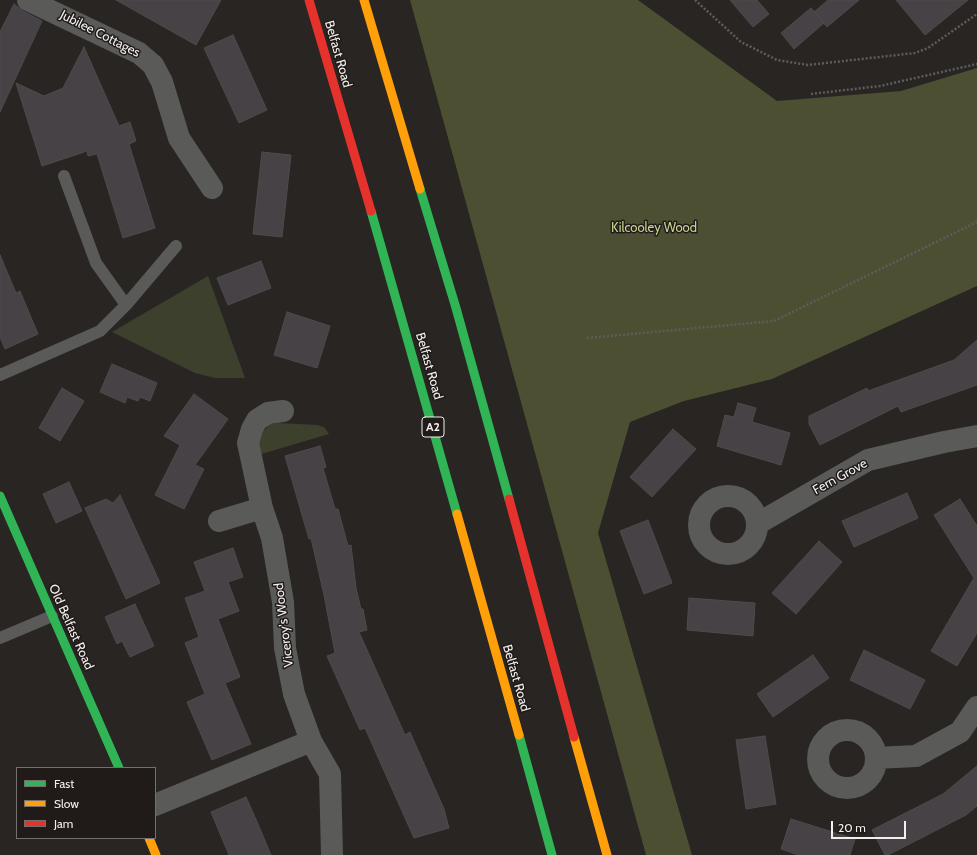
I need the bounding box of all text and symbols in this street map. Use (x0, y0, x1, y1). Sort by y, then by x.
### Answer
street label: Jubilee Cottages (57, 7, 143, 61)
street label: Belfast Road (321, 19, 355, 89)
park label: Kilcooley Wood (611, 220, 697, 236)
street label: Belfast Road (412, 331, 446, 401)
road number: A2 (422, 417, 444, 437)
street label: Fern Grove (810, 456, 870, 498)
street label: Old Belfast Road (45, 582, 97, 672)
street label: Viceroy's Wood (271, 582, 297, 668)
street label: Belfast Road (499, 643, 533, 713)
legend (16, 767, 156, 839)
text: Fast (54, 776, 74, 791)
text: Slow (54, 796, 79, 811)
scale bar (833, 813, 908, 839)
text: Jam (54, 816, 73, 831)
text: 20 m (838, 820, 866, 835)

